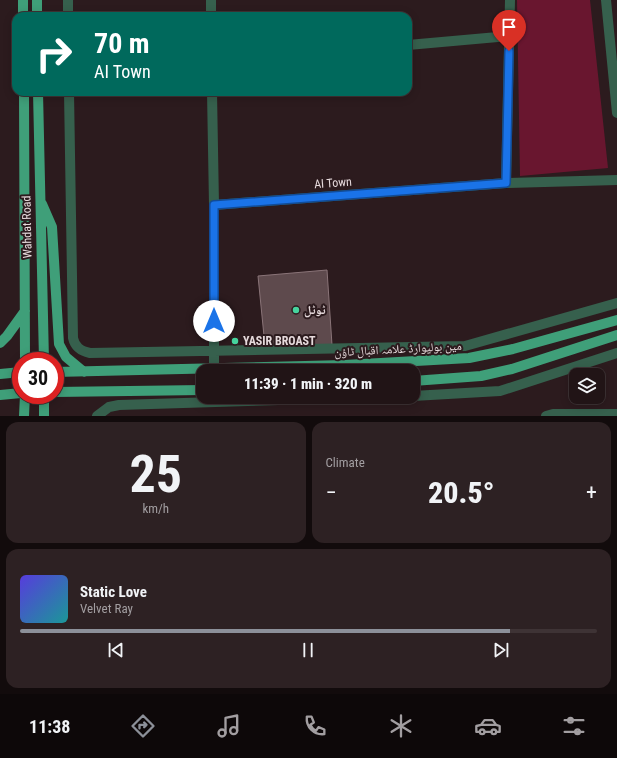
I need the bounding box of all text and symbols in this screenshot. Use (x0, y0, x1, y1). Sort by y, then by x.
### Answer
pin (492, 10, 526, 51)
icon: arrive (498, 16, 520, 38)
text: 70 m (94, 27, 150, 60)
icon: right (28, 28, 80, 80)
text: AI Town (94, 61, 151, 82)
street label: AI Town (314, 175, 352, 191)
street label: Wahdat Road (19, 196, 35, 258)
position arrow (193, 300, 235, 342)
place label: ٹوٹل (304, 303, 326, 318)
marker: ٹوٹل (291, 305, 301, 315)
place label: YASIR BROAST (243, 334, 316, 348)
marker: YASIR BROAST (230, 336, 240, 346)
street label: مین بولیوارڈ علامہ اقبال ٹاؤن (334, 339, 462, 360)
speed limit sign: 30 (12, 352, 64, 404)
map controls (569, 368, 605, 404)
button: layers (569, 368, 605, 404)
text: 11:39 · 1 min · 320 m (244, 375, 372, 393)
text: 25 (129, 444, 182, 505)
text: Climate (326, 455, 365, 470)
text: 20.5° (428, 475, 495, 510)
text: − (326, 480, 337, 505)
text: + (586, 480, 597, 505)
text: km/h (142, 501, 169, 516)
text: Static Love (80, 583, 147, 601)
text: Velvet Ray (80, 601, 133, 616)
icon: previous (105, 639, 127, 661)
icon: pause (297, 639, 319, 661)
icon: next (490, 639, 512, 661)
icon: directions (129, 712, 157, 740)
icon: music (215, 712, 243, 740)
icon: phone (301, 712, 329, 740)
icon: climate (387, 712, 415, 740)
icon: car (474, 712, 502, 740)
icon: filters (560, 712, 588, 740)
text: 11:38 (29, 716, 70, 737)

